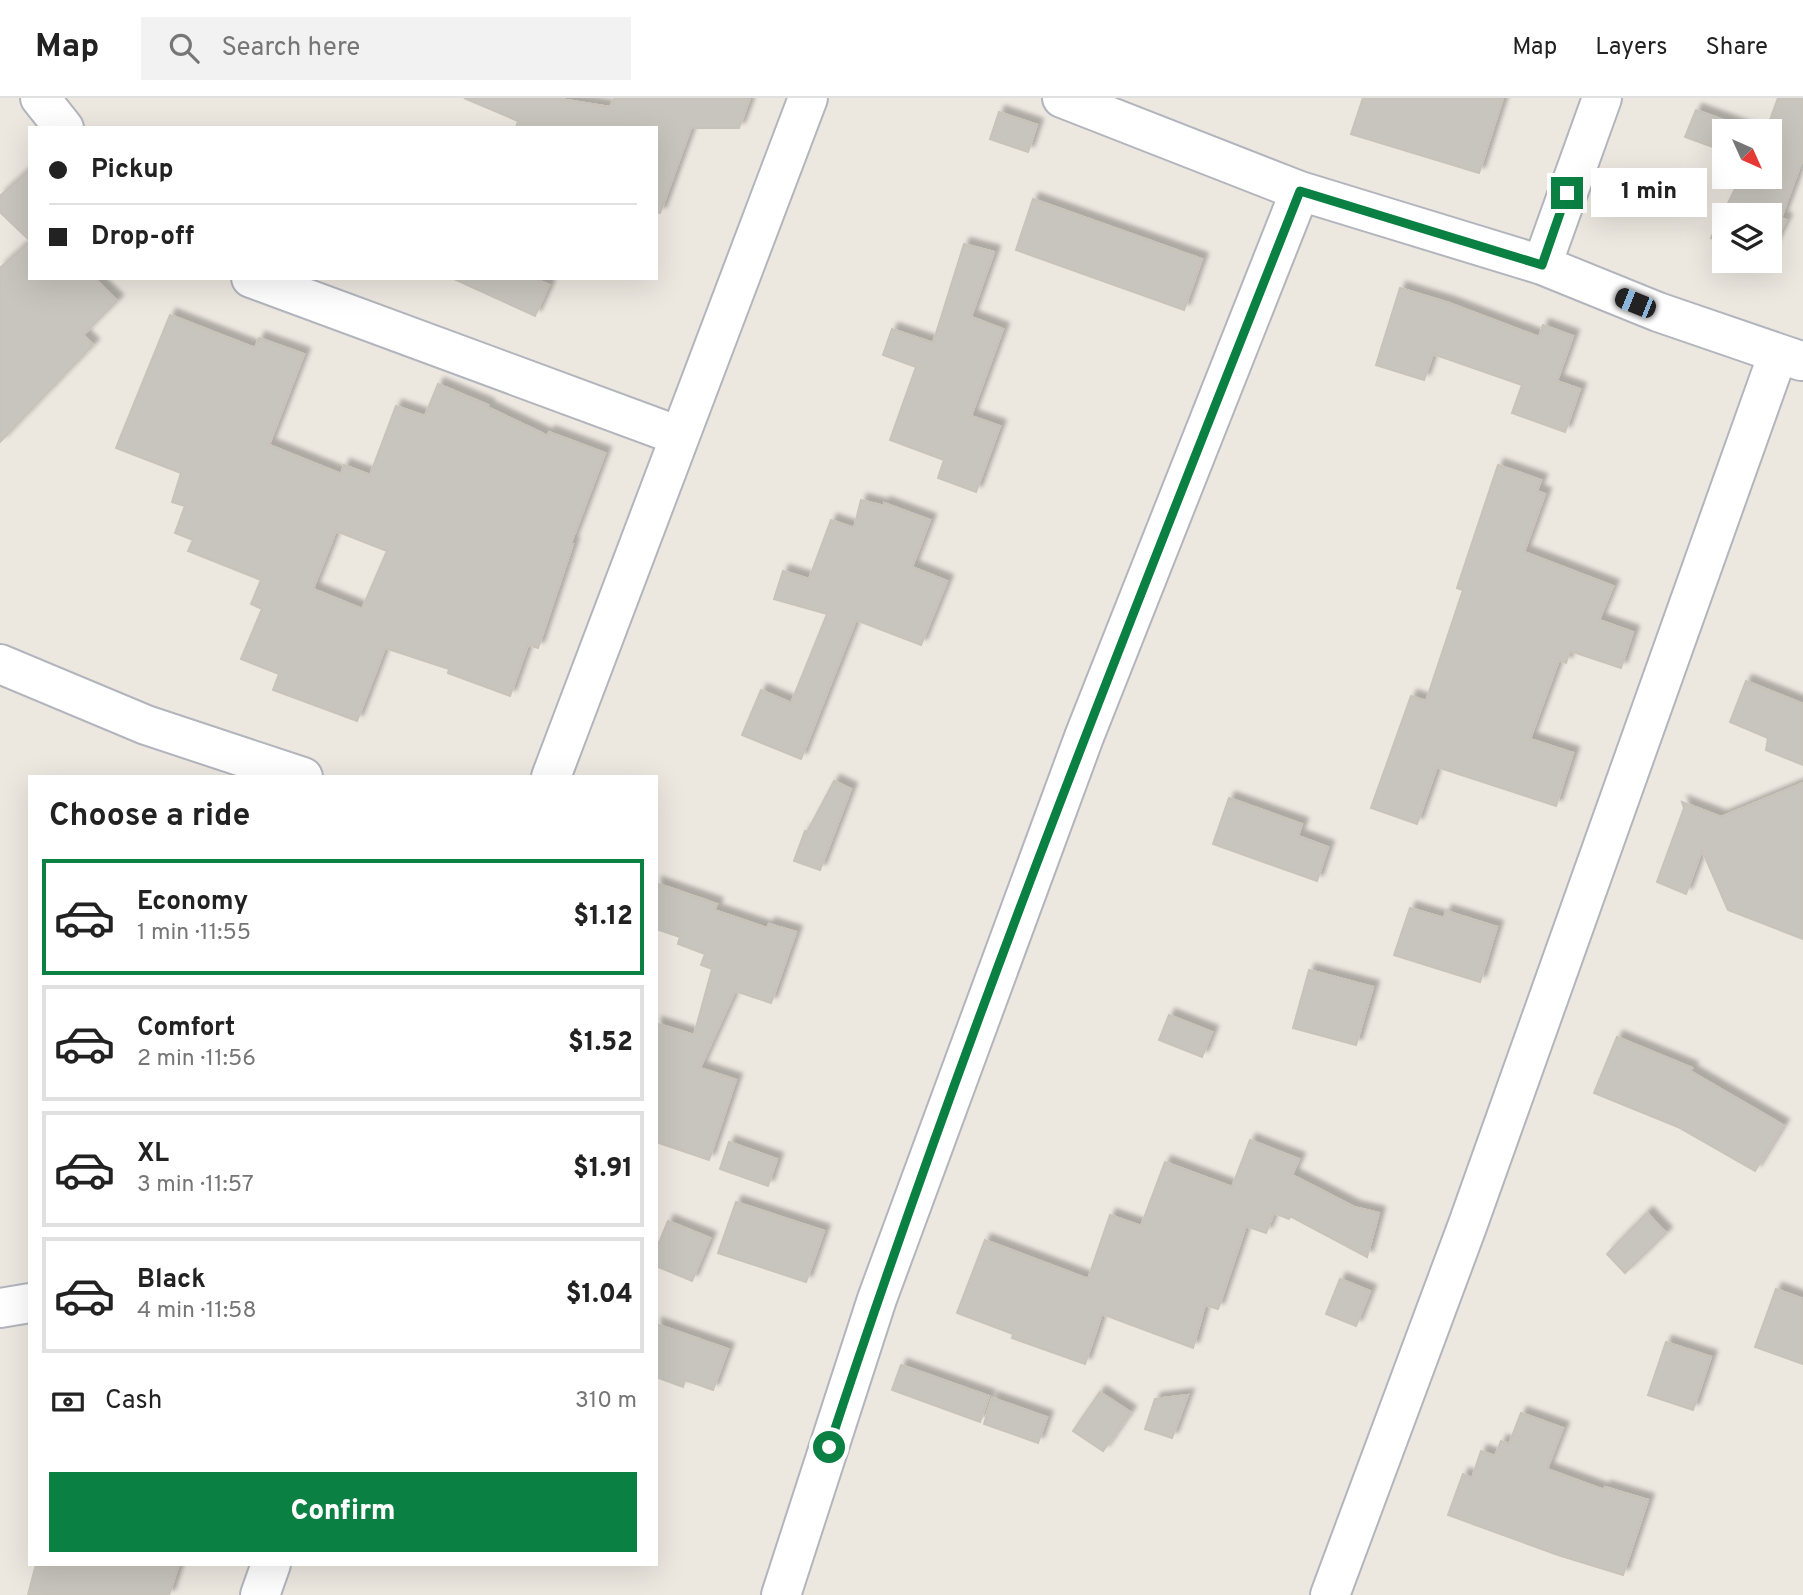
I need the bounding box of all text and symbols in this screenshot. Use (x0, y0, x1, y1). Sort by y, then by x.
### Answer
search box (141, 17, 631, 80)
text: Map (35, 27, 99, 69)
icon: search (165, 29, 203, 67)
text: Search here (221, 32, 360, 65)
text: Map (1512, 33, 1557, 63)
text: Layers (1595, 33, 1667, 63)
text: Share (1705, 33, 1768, 63)
north arrow (1712, 119, 1782, 189)
map controls (1712, 119, 1782, 273)
text: Pickup (91, 154, 174, 187)
callout: 1 min (1592, 168, 1707, 217)
route end (1551, 177, 1583, 209)
text: 1 min (1621, 178, 1677, 207)
button: layers (1712, 203, 1782, 273)
text: Drop-off (91, 221, 194, 254)
car (1612, 285, 1659, 321)
text: Choose a ride (49, 797, 250, 837)
icon: car (53, 886, 116, 949)
text: Economy (137, 886, 248, 919)
text: $1.12 (573, 901, 633, 934)
text: 1 min · 11:55 (137, 919, 251, 948)
icon: car (53, 1012, 116, 1075)
text: Comfort (137, 1012, 235, 1045)
text: $1.52 (568, 1027, 633, 1060)
text: 2 min · 11:56 (137, 1045, 256, 1074)
icon: car (53, 1138, 116, 1201)
text: XL (137, 1138, 169, 1171)
text: $1.91 (573, 1153, 633, 1186)
text: 3 min · 11:57 (137, 1171, 254, 1200)
icon: car (53, 1264, 116, 1327)
text: Black (137, 1264, 206, 1297)
text: $1.04 (566, 1279, 633, 1312)
text: 4 min · 11:58 (137, 1297, 256, 1326)
icon: cash (49, 1383, 87, 1421)
text: Cash (105, 1385, 162, 1418)
text: 310 m (575, 1387, 637, 1416)
route start (813, 1431, 845, 1463)
button: Confirm (49, 1472, 637, 1552)

